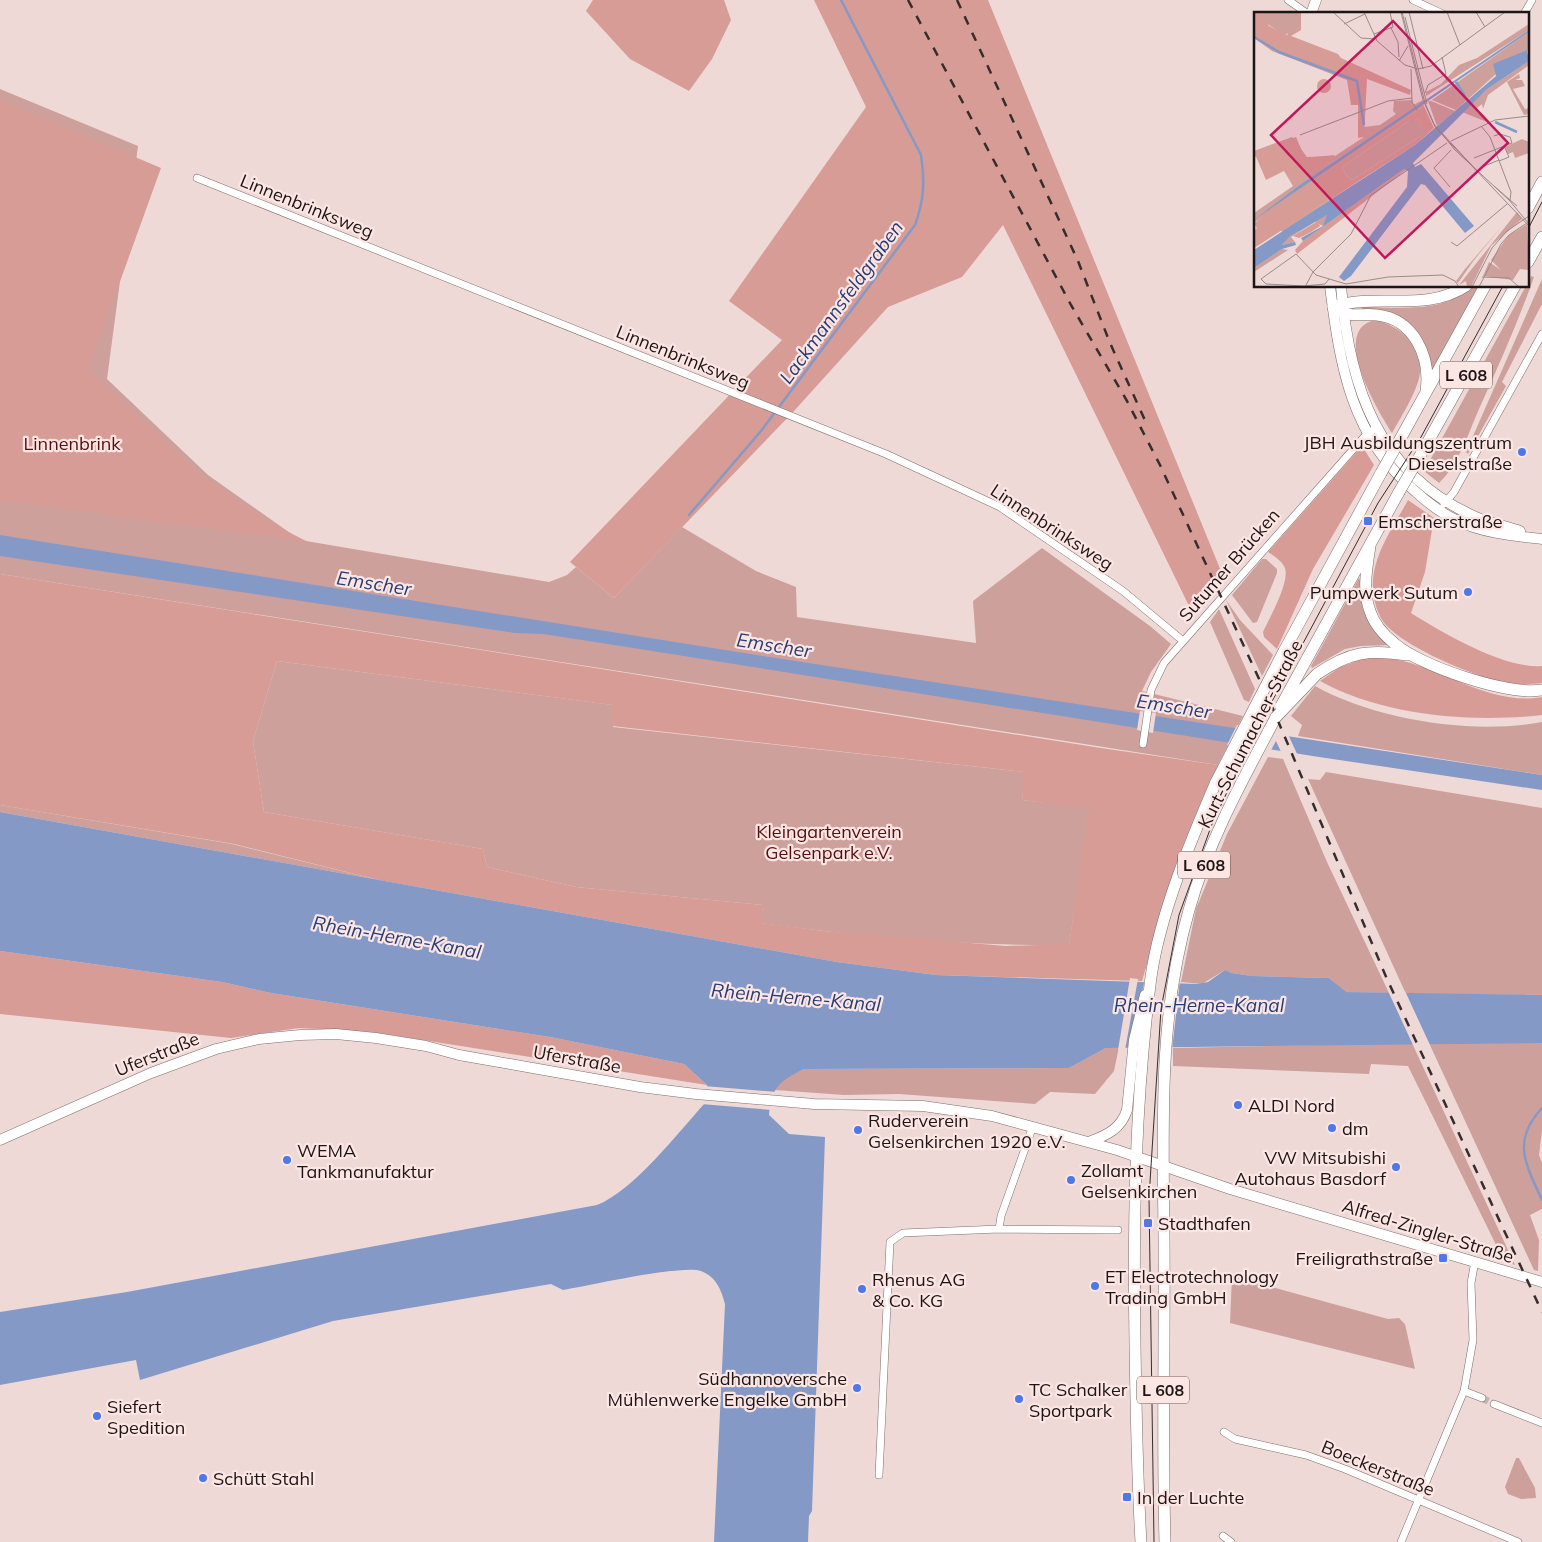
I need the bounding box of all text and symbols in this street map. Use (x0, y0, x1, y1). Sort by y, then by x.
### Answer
inset map (1254, 12, 1530, 288)
street label: Linnenbrinksweg (237, 169, 377, 243)
water label: Lackmannsfeldgraben (774, 216, 908, 388)
street label: Linnenbrinksweg (613, 320, 753, 394)
road number: L 608 (1440, 362, 1492, 388)
place label: JBH Ausbildungszentrum Dieselstraße (1303, 431, 1512, 475)
park label: Linnenbrink (24, 432, 121, 455)
marker: JBH Ausbildungszentrum Dieselstraße (1516, 446, 1528, 458)
street label: Linnenbrinksweg (986, 479, 1118, 575)
street label: Sutumer Brücken (1174, 504, 1284, 626)
place label: Emscherstraße (1378, 510, 1503, 533)
marker: Emscherstraße (1362, 515, 1374, 527)
water label: Emscher (335, 565, 414, 601)
place label: Pumpwerk Sutum (1310, 581, 1458, 604)
marker: Pumpwerk Sutum (1462, 586, 1474, 598)
water label: Emscher (735, 627, 814, 663)
street label: Kurt-Schumacher-Straße (1192, 636, 1308, 832)
water label: Emscher (1135, 688, 1214, 724)
park label: Kleingartenverein Gelsenpark e.V. (756, 820, 902, 864)
road number: L 608 (1178, 852, 1230, 878)
water label: Rhein-Herne-Kanal (311, 910, 484, 964)
water label: Rhein-Herne-Kanal (710, 978, 882, 1016)
water label: Rhein-Herne-Kanal (1114, 993, 1285, 1017)
street label: Uferstraße (112, 1027, 202, 1081)
street label: Uferstraße (531, 1040, 623, 1078)
place label: ALDI Nord (1248, 1094, 1335, 1117)
marker: ALDI Nord (1232, 1099, 1244, 1111)
place label: Ruderverein Gelsenkirchen 1920 e.V. (868, 1109, 1066, 1153)
place label: dm (1342, 1117, 1369, 1140)
marker: dm (1326, 1122, 1338, 1134)
marker: Ruderverein Gelsenkirchen 1920 e.V. (852, 1124, 864, 1136)
place label: WEMA Tankmanufaktur (297, 1139, 434, 1183)
place label: VW Mitsubishi Autohaus Basdorf (1234, 1146, 1387, 1190)
marker: WEMA Tankmanufaktur (281, 1154, 293, 1166)
place label: Zollamt Gelsenkirchen (1081, 1159, 1197, 1203)
marker: VW Mitsubishi Autohaus Basdorf (1390, 1161, 1402, 1173)
marker: Zollamt Gelsenkirchen (1065, 1174, 1077, 1186)
street label: Alfred-Zingler-Straße (1339, 1194, 1517, 1268)
place label: Stadthafen (1158, 1212, 1251, 1235)
marker: Stadthafen (1142, 1217, 1154, 1229)
place label: Freiligrathstraße (1295, 1247, 1433, 1270)
marker: Freiligrathstraße (1437, 1252, 1449, 1264)
place label: ET Electrotechnology Trading GmbH (1105, 1265, 1279, 1309)
place label: Rhenus AG & Co. KG (872, 1268, 966, 1312)
marker: ET Electrotechnology Trading GmbH (1089, 1280, 1101, 1292)
marker: Rhenus AG & Co. KG (856, 1283, 868, 1295)
place label: Südhannoversche Mühlenwerke Engelke GmbH (608, 1367, 847, 1411)
road number: L 608 (1137, 1376, 1189, 1404)
place label: TC Schalker Sportpark (1029, 1378, 1128, 1422)
marker: Südhannoversche Mühlenwerke Engelke GmbH (851, 1382, 863, 1394)
marker: TC Schalker Sportpark (1013, 1393, 1025, 1405)
place label: Siefert Spedition (107, 1395, 185, 1439)
marker: Siefert Spedition (91, 1410, 103, 1422)
street label: Boeckerstraße (1318, 1435, 1438, 1501)
place label: Schütt Stahl (213, 1467, 314, 1490)
marker: Schütt Stahl (197, 1472, 209, 1484)
place label: In der Luchte (1137, 1486, 1244, 1509)
marker: In der Luchte (1121, 1491, 1133, 1503)

